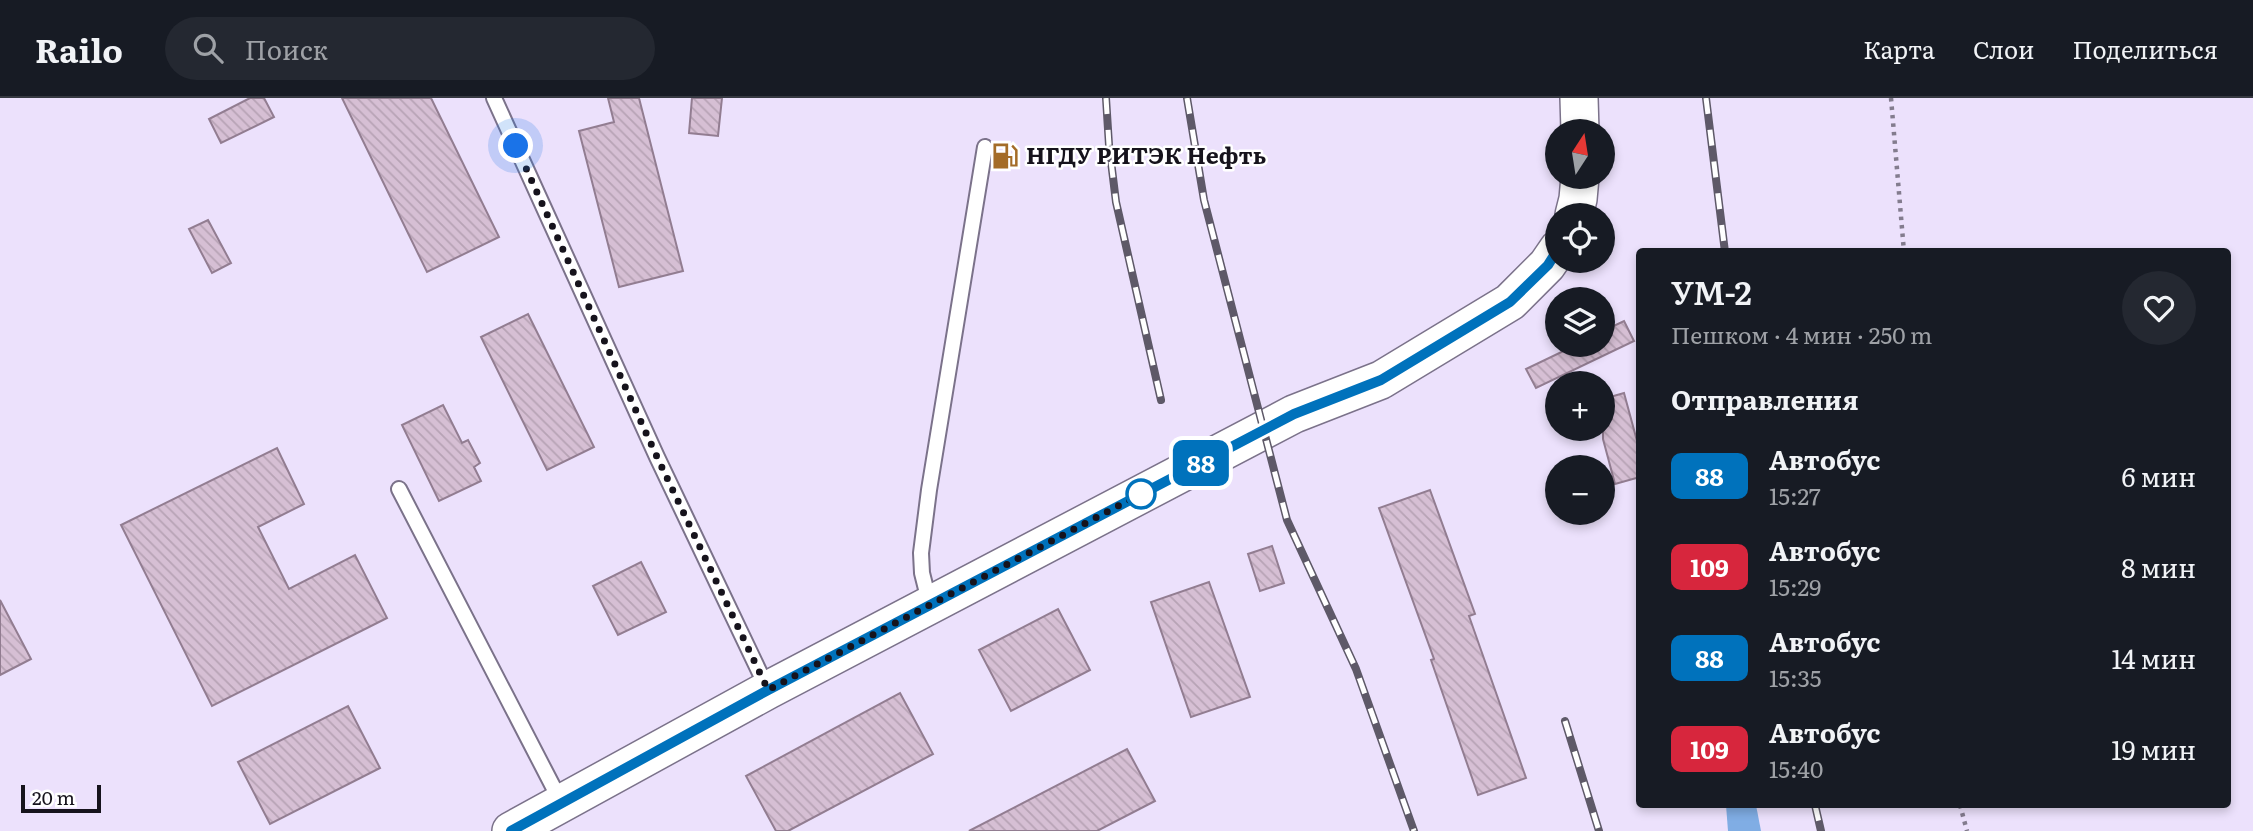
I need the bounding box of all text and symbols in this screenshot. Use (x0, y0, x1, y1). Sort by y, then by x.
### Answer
search box (165, 17, 655, 80)
text: Railo (35, 24, 123, 73)
icon: search (189, 29, 227, 67)
text: Поиск (245, 29, 328, 68)
text: Карта (1863, 31, 1935, 66)
text: Слои (1973, 31, 2034, 66)
text: Поделиться (2072, 31, 2218, 66)
north arrow (1545, 119, 1615, 189)
map controls (1545, 119, 1615, 525)
your location (498, 128, 533, 163)
place label: НГДУ РИТЭК Нефть (1026, 137, 1266, 171)
fuel station icon: НГДУ РИТЭК Нефть (990, 141, 1020, 171)
button: locate (1545, 203, 1615, 273)
text: УМ-2 (1671, 266, 1752, 315)
button: heart (2122, 271, 2196, 345)
button: layers (1545, 287, 1615, 357)
text: Пешком · 4 мин · 250 m (1671, 317, 1932, 351)
button: + (1545, 371, 1615, 441)
text: Отправления (1671, 379, 1859, 418)
text: Автобус (1769, 439, 1880, 478)
line badge: 88 (1170, 440, 1232, 486)
text: 88 (1187, 445, 1215, 480)
button: − (1545, 455, 1615, 525)
text: 6 мин (2122, 456, 2196, 495)
text: 88 (1695, 458, 1724, 493)
text: 15:27 (1769, 478, 1821, 512)
unlabelled marker (1126, 479, 1156, 509)
text: Автобус (1769, 530, 1880, 569)
text: 8 мин (2121, 547, 2196, 586)
text: 109 (1690, 549, 1729, 584)
text: 15:29 (1769, 569, 1821, 603)
text: Автобус (1769, 621, 1880, 660)
text: 14 мин (2112, 638, 2196, 677)
text: 88 (1695, 640, 1724, 675)
text: 15:35 (1769, 660, 1822, 694)
text: Автобус (1769, 712, 1880, 751)
text: 19 мин (2111, 729, 2196, 768)
text: 109 (1690, 731, 1729, 766)
text: 15:40 (1769, 751, 1823, 785)
scale bar (21, 782, 102, 814)
text: 20 m (32, 783, 75, 811)

